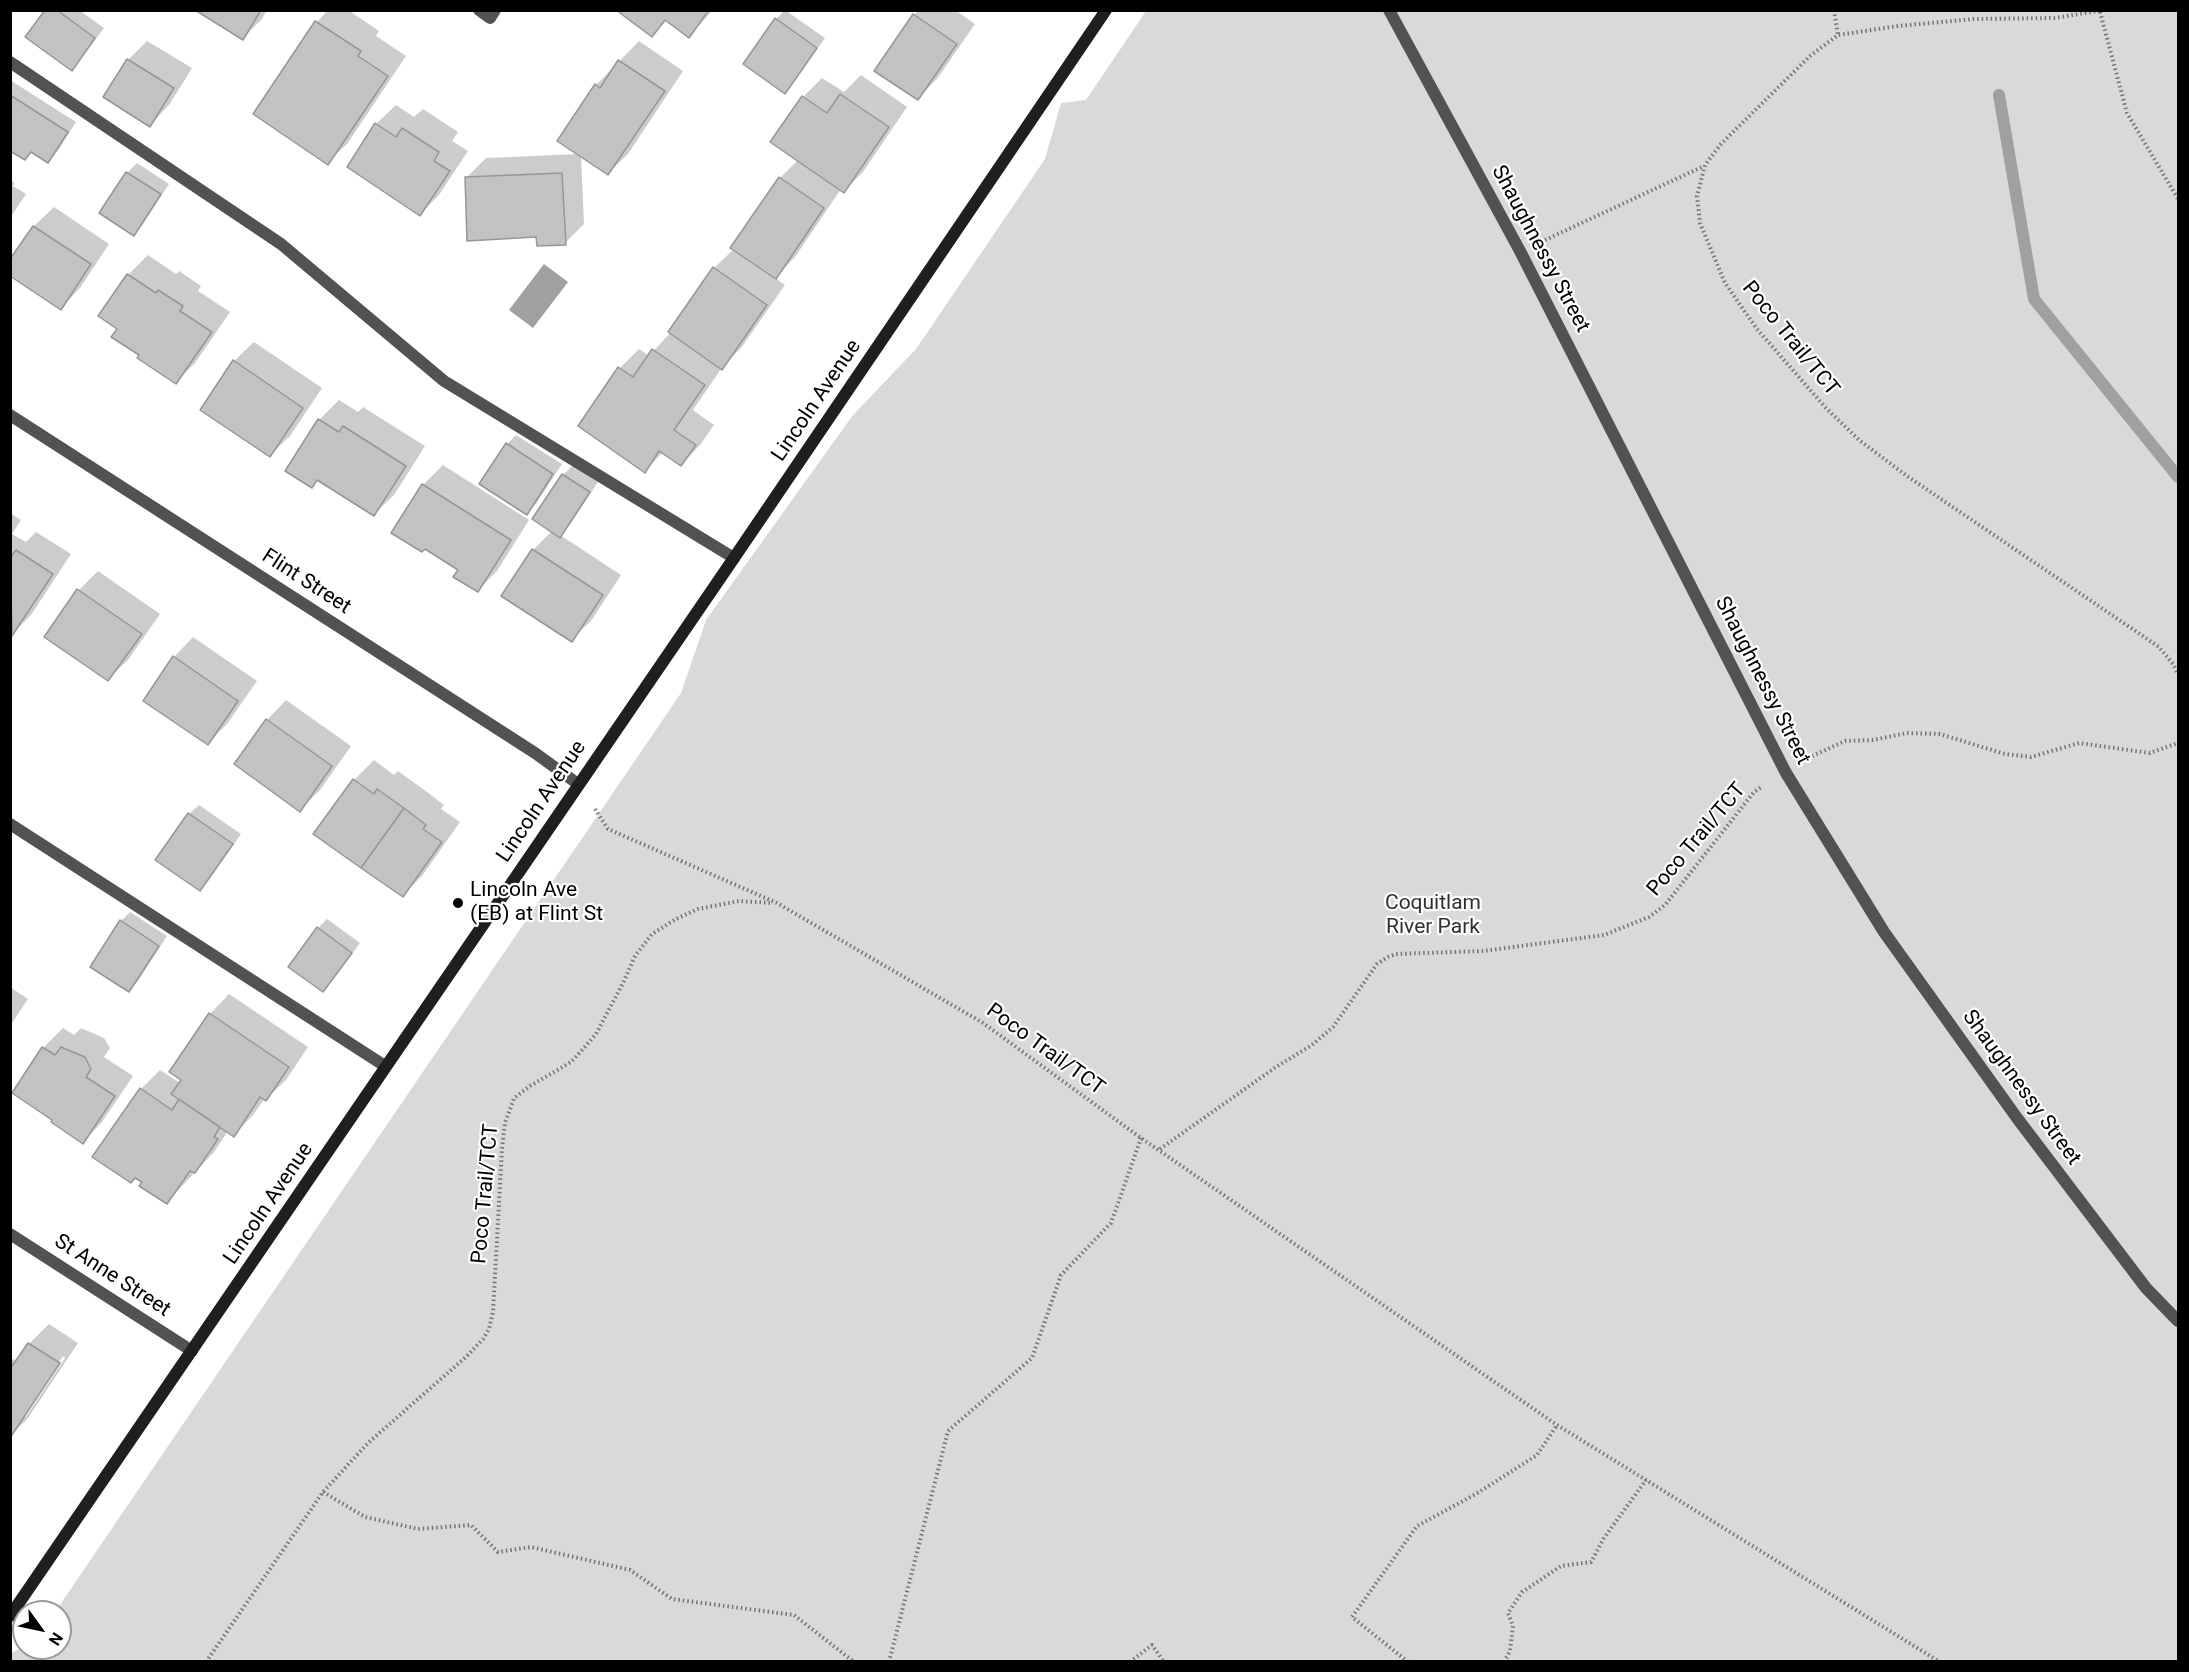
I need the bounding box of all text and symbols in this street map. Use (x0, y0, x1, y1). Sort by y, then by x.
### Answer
street label: Shaughnessy Street (1485, 161, 1595, 337)
street label: Poco Trail/TCT (1736, 277, 1844, 401)
street label: Lincoln Avenue (767, 335, 867, 467)
street label: Flint Street (257, 544, 355, 620)
street label: Shaughnessy Street (1709, 593, 1815, 769)
street label: Lincoln Avenue (492, 736, 592, 868)
street label: Poco Trail/TCT (1642, 778, 1752, 902)
place label: Lincoln Ave (EB) at Flint St (470, 878, 603, 928)
park label: Coquitlam River Park (1385, 891, 1481, 941)
marker: Lincoln Ave (EB) at Flint St (451, 896, 465, 910)
street label: Poco Trail/TCT (981, 999, 1109, 1101)
street label: Shaughnessy Street (1956, 1006, 2086, 1170)
street label: Poco Trail/TCT (467, 1123, 505, 1265)
street label: Lincoln Avenue (219, 1138, 319, 1270)
street label: St Anne Street (49, 1229, 175, 1323)
north arrow (12, 1600, 72, 1660)
text: N (45, 1629, 67, 1649)

